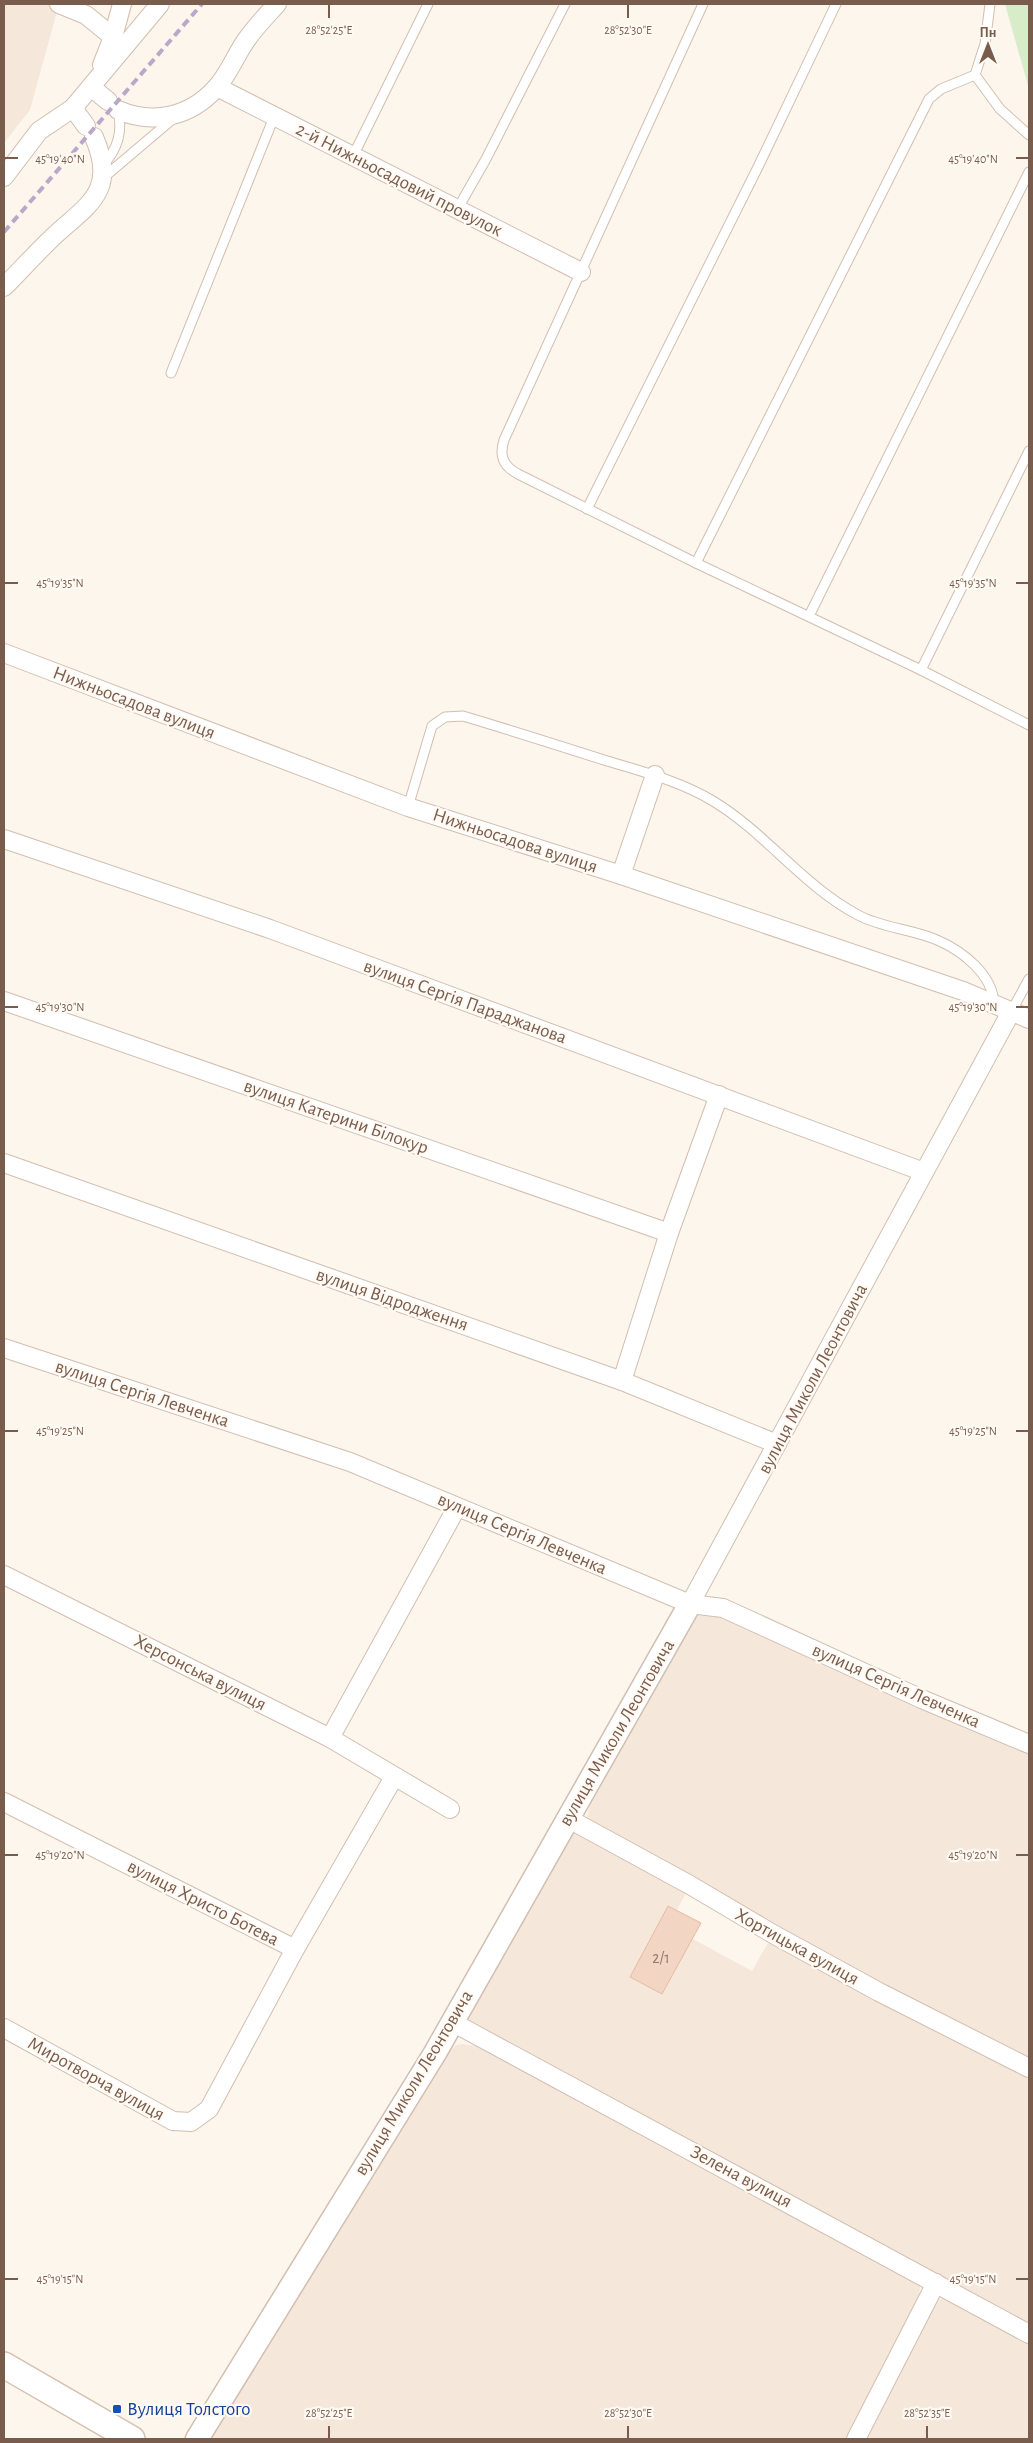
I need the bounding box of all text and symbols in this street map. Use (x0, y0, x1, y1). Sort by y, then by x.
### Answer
north arrow (963, 20, 1013, 70)
text: 28°52'25"E (306, 24, 353, 36)
text: 28°52'30"E (604, 24, 652, 36)
text: Пн (979, 26, 997, 40)
street label: 2-й Нижньосадовий провулок (293, 120, 505, 241)
text: 45°19'40"N (35, 153, 85, 165)
text: 45°19'40"N (948, 153, 998, 165)
text: 45°19'35"N (36, 577, 84, 589)
text: 45°19'35"N (949, 577, 997, 589)
street label: Нижньосадова вулиця (50, 663, 218, 743)
street label: Нижньосадова вулиця (430, 805, 600, 877)
street label: вулиця Сергія Параджанова (361, 956, 569, 1048)
text: 45°19'30"N (36, 1001, 84, 1013)
text: 45°19'30"N (949, 1001, 997, 1013)
street label: вулиця Катерини Білокур (241, 1076, 431, 1158)
street label: вулиця Відродження (313, 1265, 471, 1335)
street label: вулиця Миколи Леонтовича (755, 1281, 871, 1477)
street label: вулиця Сергія Левченка (53, 1357, 232, 1431)
text: 45°19'25"N (36, 1425, 84, 1437)
text: 45°19'25"N (949, 1425, 997, 1437)
street label: вулиця Сергія Левченка (435, 1490, 610, 1578)
street label: Херсонська вулиця (131, 1631, 269, 1715)
street label: вулиця Миколи Леонтовича (556, 1636, 678, 1830)
street label: вулиця Сергія Левченка (809, 1640, 983, 1732)
text: 45°19'20"N (35, 1849, 85, 1861)
text: 45°19'20"N (948, 1849, 998, 1861)
street label: вулиця Христо Ботева (124, 1857, 282, 1950)
street label: Хортицька вулиця (732, 1905, 862, 1989)
house number: 2/1 (652, 1950, 670, 1966)
street label: вулиця Миколи Леонтовича (351, 1987, 477, 2179)
street label: Миротворча вулиця (24, 2034, 168, 2124)
street label: Зелена вулиця (687, 2142, 795, 2212)
text: 45°19'15"N (37, 2273, 83, 2285)
text: 45°19'15"N (950, 2273, 996, 2285)
place label: Вулиця Толстого (127, 2400, 250, 2419)
marker: Вулиця Толстого (111, 2403, 123, 2415)
text: 28°52'25"E (306, 2407, 353, 2419)
text: 28°52'30"E (604, 2407, 652, 2419)
text: 28°52'35"E (904, 2407, 950, 2419)

